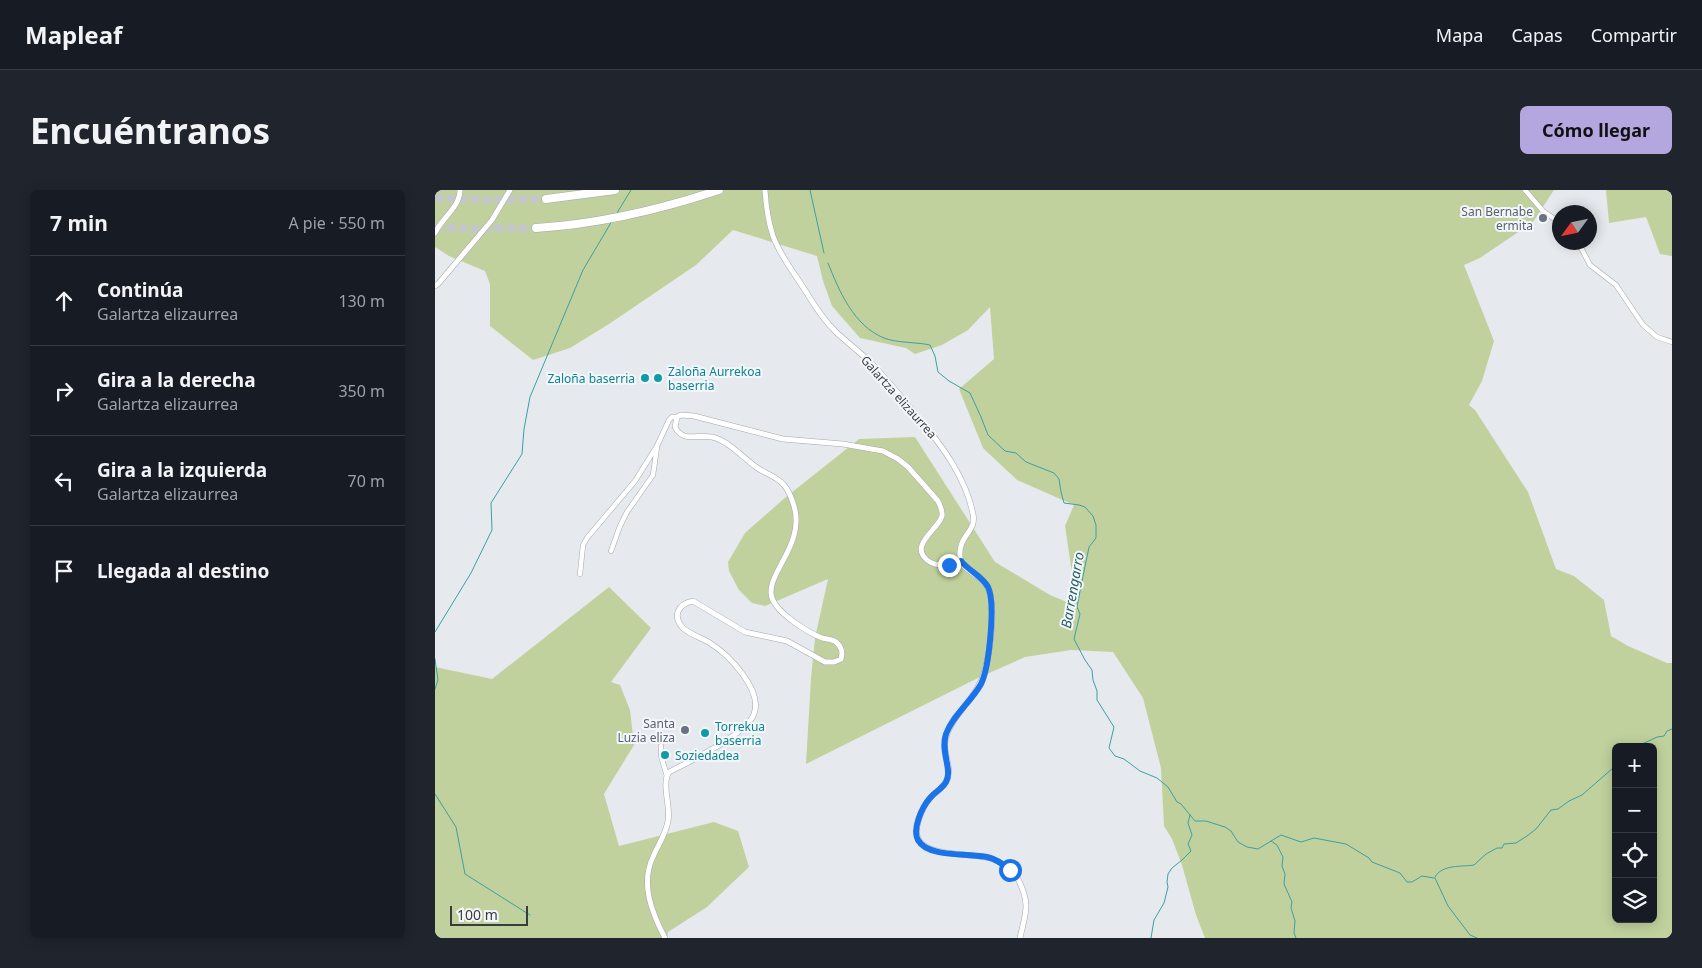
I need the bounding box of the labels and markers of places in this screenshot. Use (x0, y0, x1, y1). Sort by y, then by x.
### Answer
place label: San Bernabe ermita (1461, 203, 1533, 234)
marker: San Bernabe ermita (1537, 212, 1549, 224)
place label: Zaloña Aurrekoa baserria (668, 363, 761, 394)
place label: Zaloña baserria (547, 370, 635, 387)
marker: Zaloña baserria (639, 372, 651, 384)
marker: Zaloña Aurrekoa baserria (652, 372, 664, 384)
place label: Santa Luzia eliza (617, 715, 675, 746)
place label: Torrekua baserria (715, 718, 765, 749)
marker: Santa Luzia eliza (679, 724, 691, 736)
marker: Torrekua baserria (699, 727, 711, 739)
place label: Soziedadea (675, 747, 739, 764)
marker: Soziedadea (659, 749, 671, 761)

